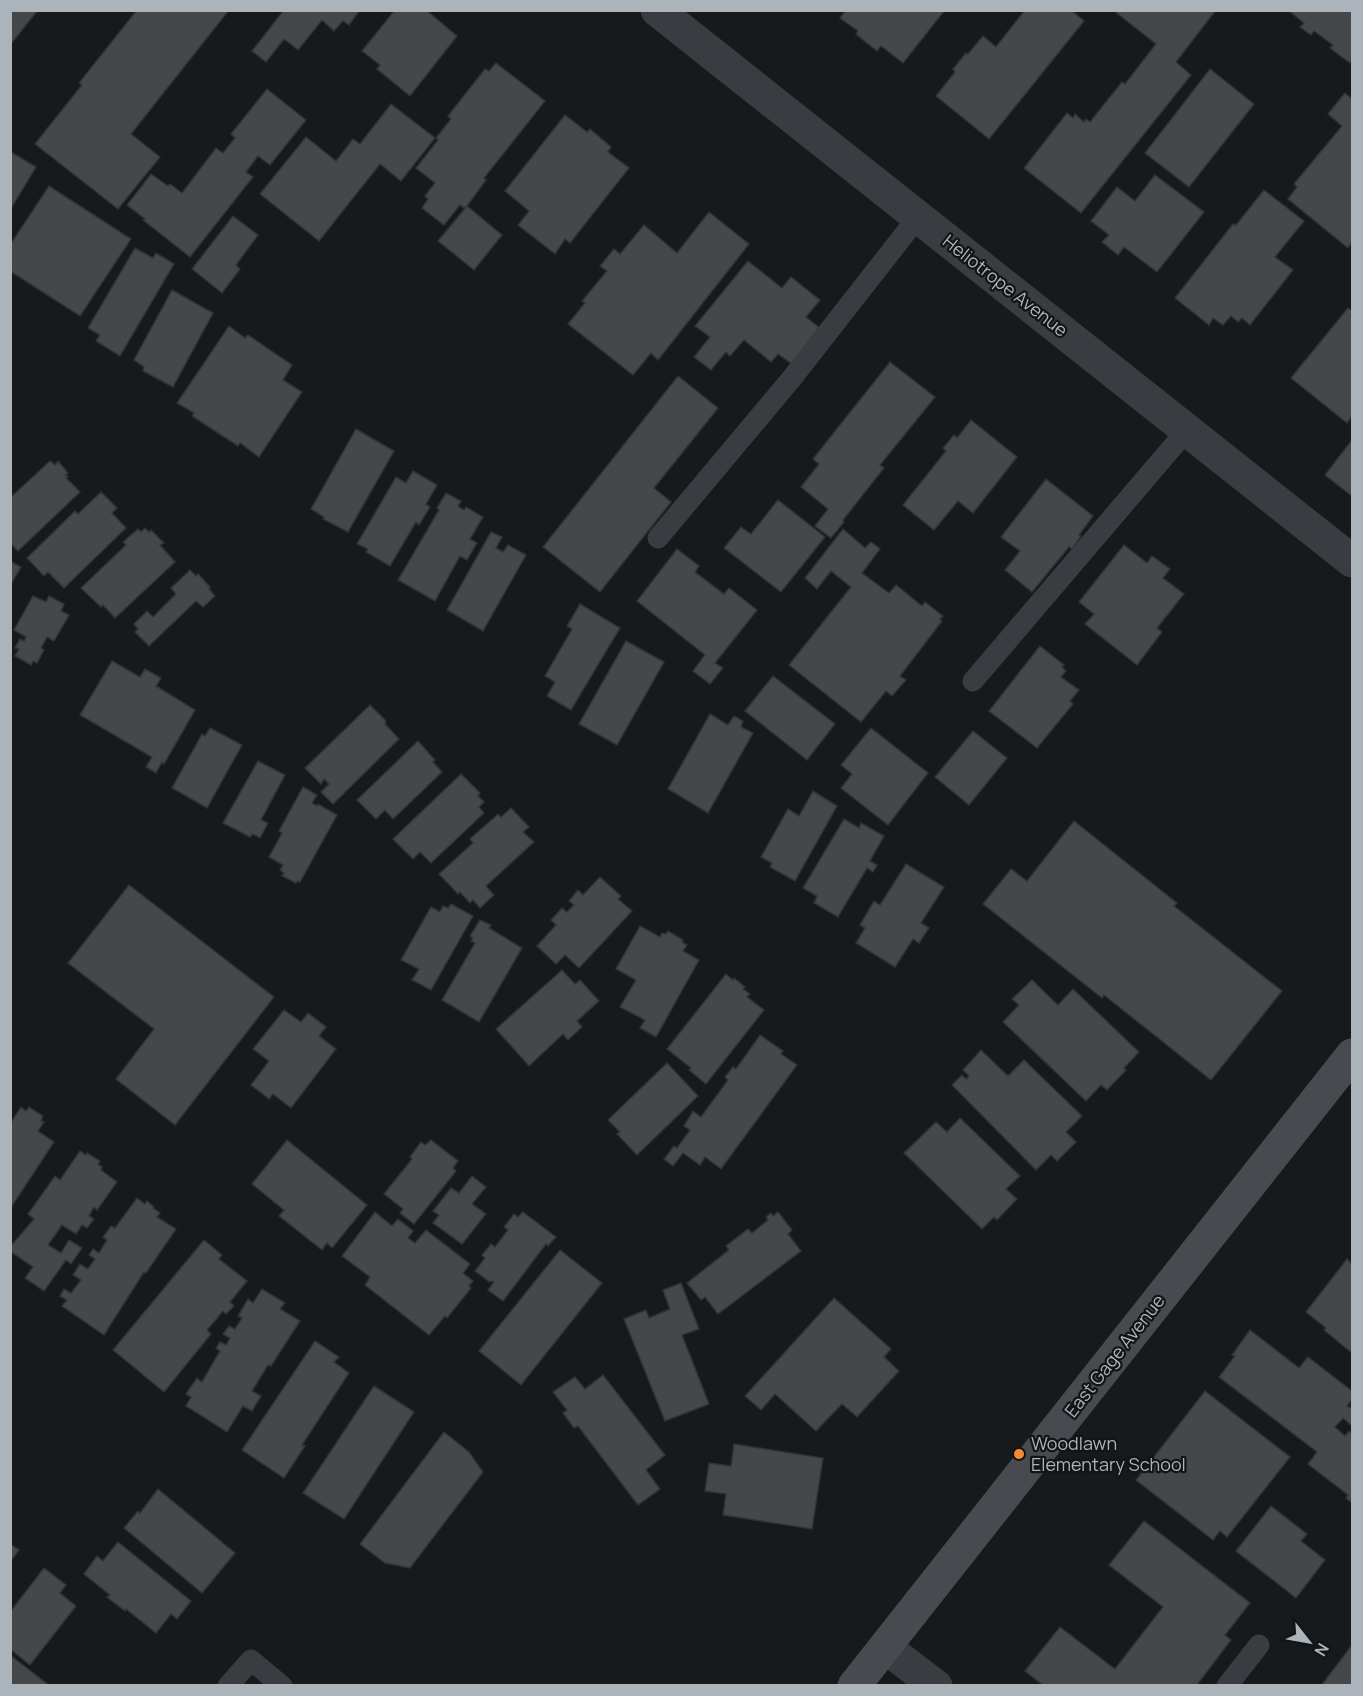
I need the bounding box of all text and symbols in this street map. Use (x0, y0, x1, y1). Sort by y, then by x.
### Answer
street label: Heliotrope Avenue (938, 229, 1073, 342)
street label: East Gage Avenue (1059, 1289, 1170, 1422)
place label: Woodlawn Elementary School (1031, 1431, 1186, 1476)
marker: Woodlawn Elementary School (1012, 1447, 1026, 1461)
north arrow (1279, 1612, 1339, 1672)
text: N (1309, 1639, 1334, 1660)

